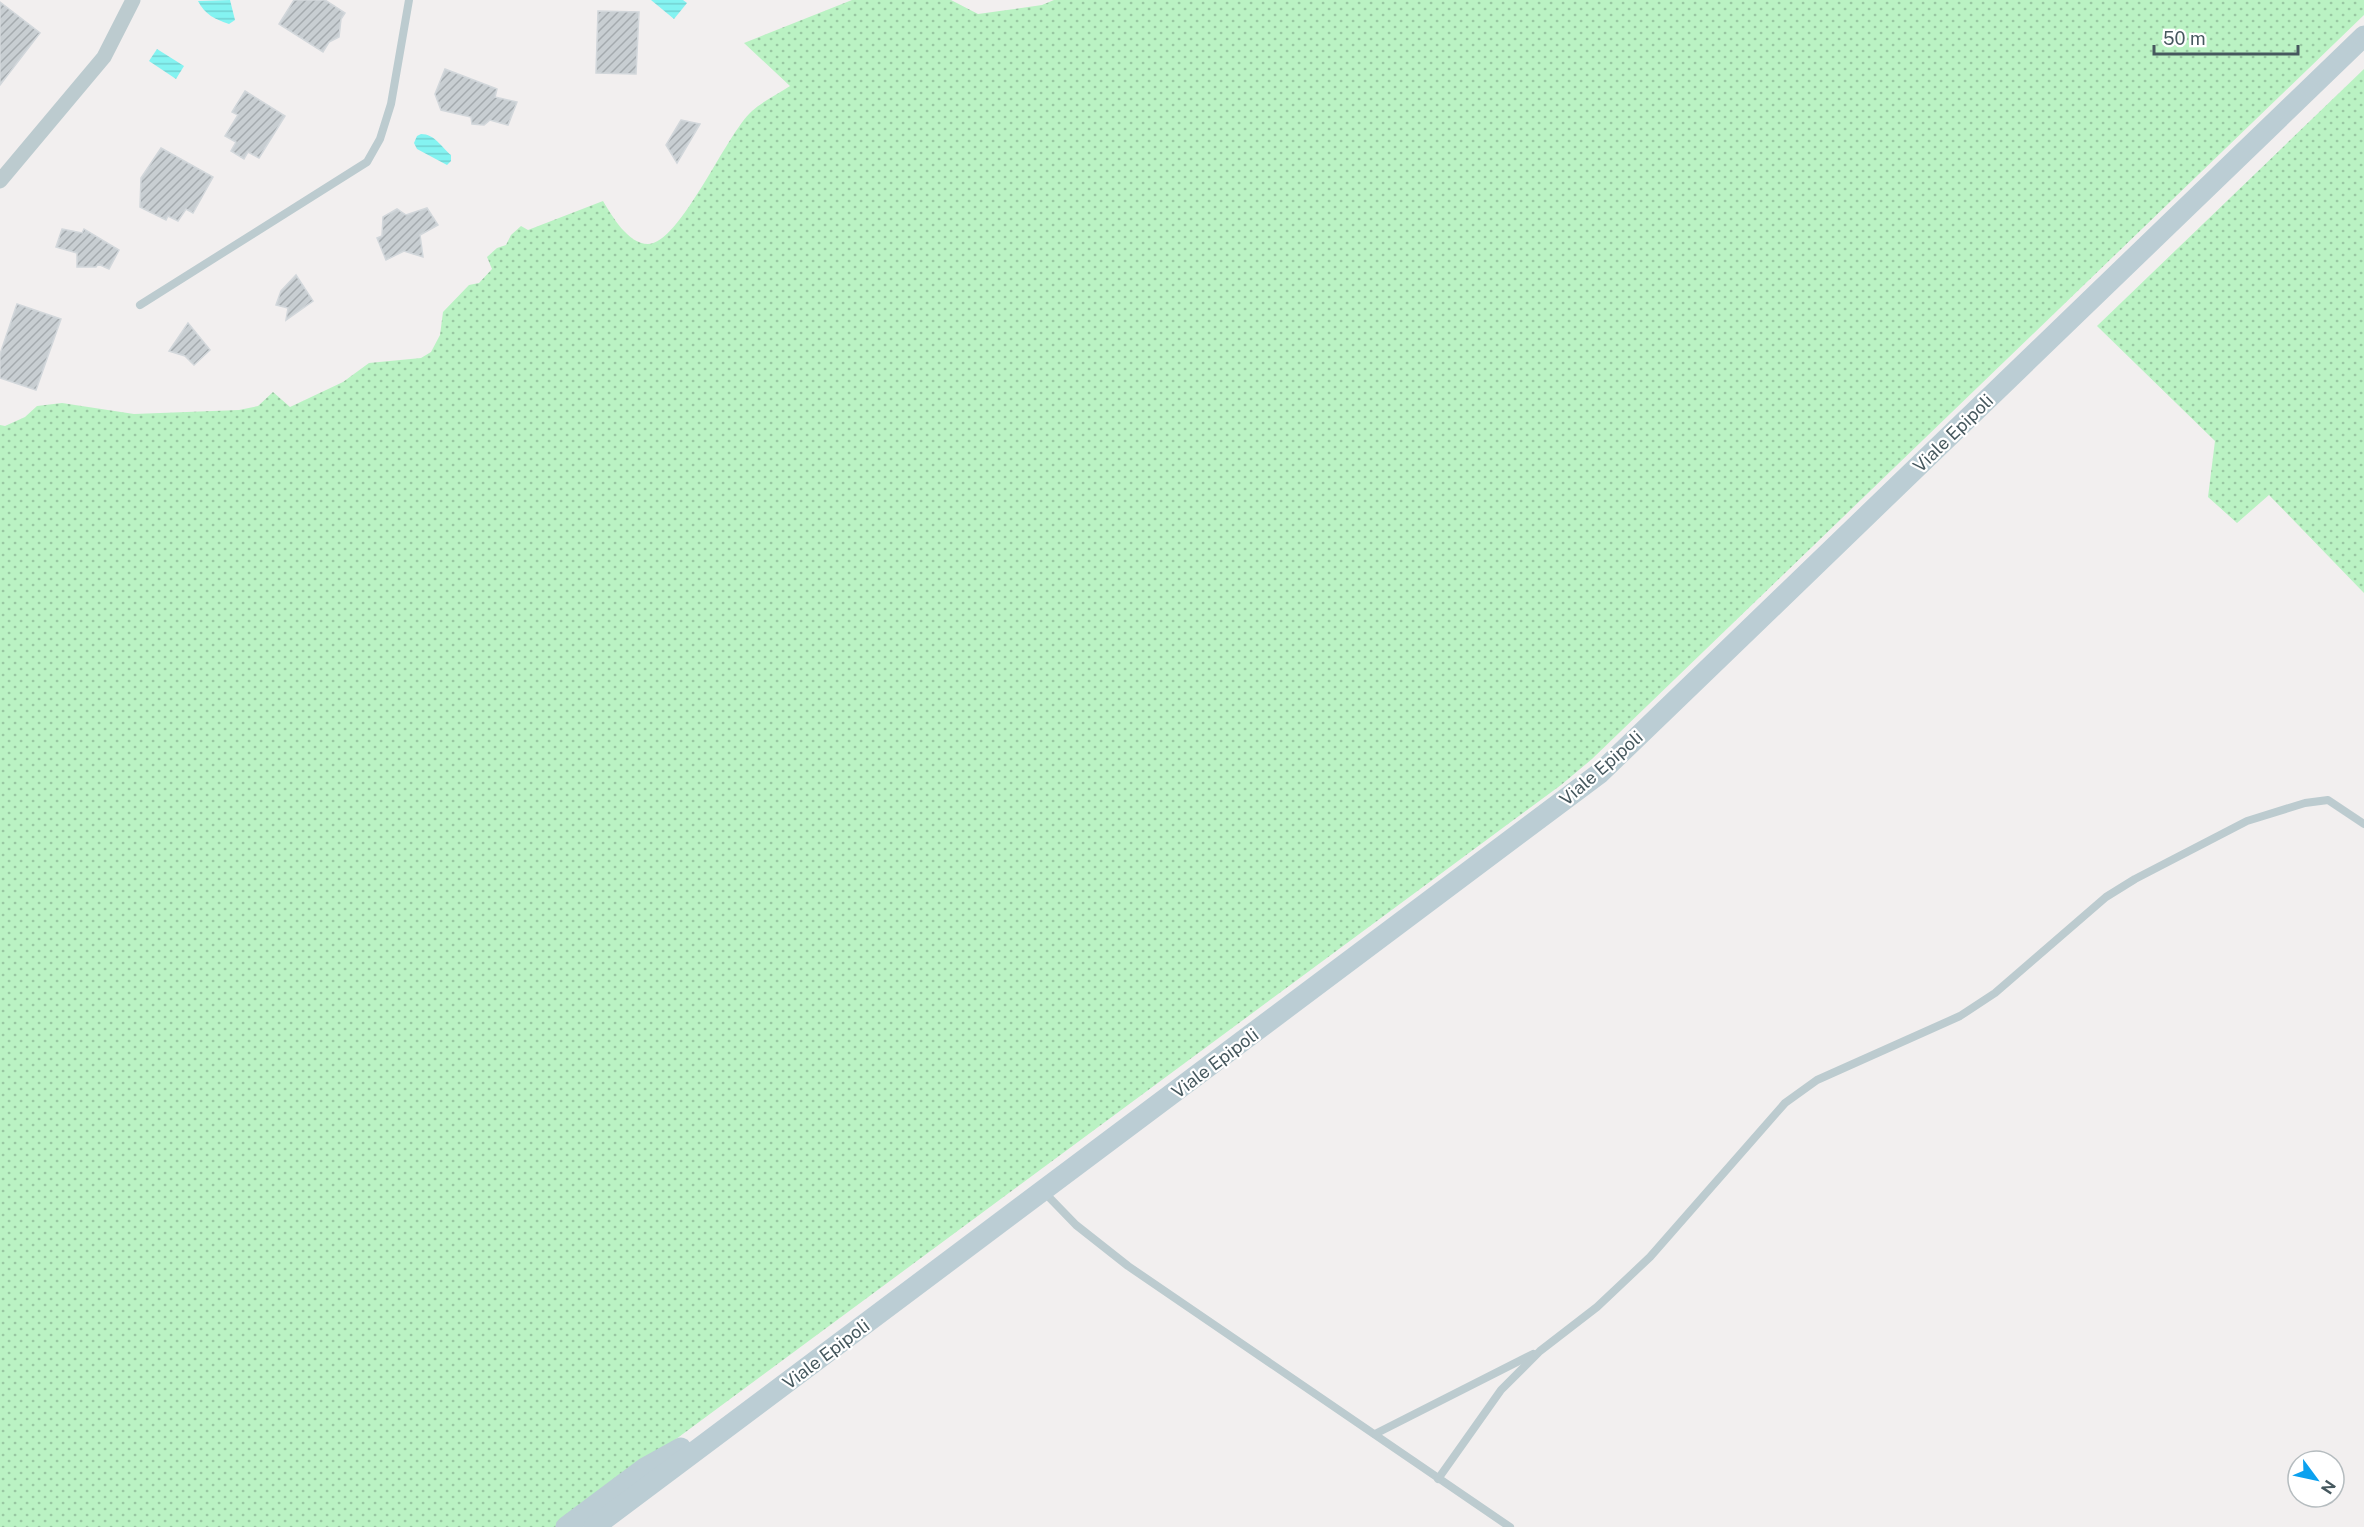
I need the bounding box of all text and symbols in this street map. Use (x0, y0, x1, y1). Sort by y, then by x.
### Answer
scale bar (2154, 18, 2298, 56)
text: 50 m (2163, 28, 2206, 49)
street label: Viale Epipoli (1909, 390, 1997, 476)
street label: Viale Epipoli (1555, 726, 1647, 810)
street label: Viale Epipoli (1168, 1024, 1262, 1102)
street label: Viale Epipoli (779, 1315, 873, 1393)
north arrow (2286, 1449, 2346, 1509)
text: N (2317, 1476, 2340, 1497)

